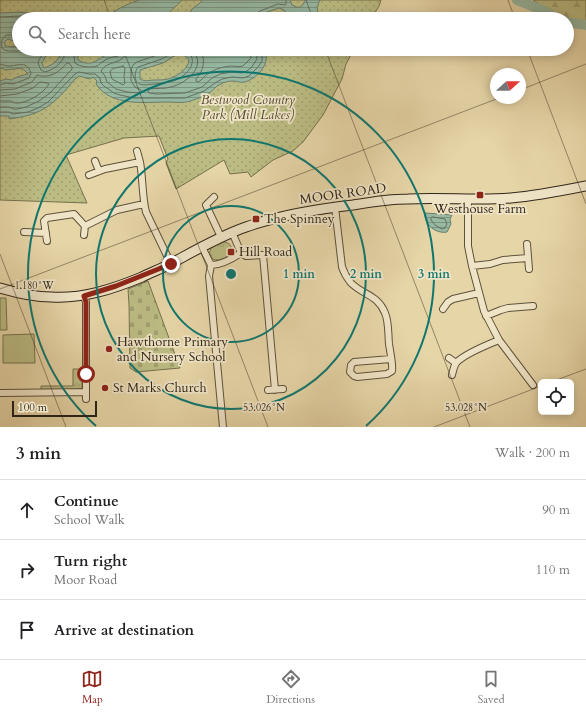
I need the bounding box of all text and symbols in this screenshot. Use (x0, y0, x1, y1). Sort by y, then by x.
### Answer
search box (12, 12, 574, 56)
icon: search (26, 23, 48, 45)
text: Search here (58, 24, 131, 44)
north arrow (490, 68, 526, 104)
park label: Bestwood Country Park (Mill Lakes) (201, 91, 296, 124)
street label: MOOR ROAD (299, 179, 387, 209)
marker: Westhouse Farm (475, 190, 485, 200)
place label: Westhouse Farm (433, 200, 526, 218)
place label: The Spinney (264, 210, 335, 228)
marker: The Spinney (251, 214, 261, 224)
place label: Hill Road (239, 243, 292, 261)
marker: Hill Road (226, 247, 236, 257)
route end (162, 255, 180, 273)
text: 1 min (283, 266, 315, 282)
text: 2 min (350, 266, 382, 282)
text: 3 min (418, 266, 450, 282)
centre of rings (224, 267, 238, 281)
text: 1.180°W (14, 279, 55, 293)
place label: Hawthorne Primary and Nursery School (117, 333, 228, 366)
marker: Hawthorne Primary and Nursery School (104, 344, 114, 354)
route start (77, 365, 95, 383)
place label: St Marks Church (113, 379, 207, 397)
map controls (538, 379, 574, 415)
button: locate (538, 379, 574, 415)
marker: St Marks Church (100, 383, 110, 393)
scale bar (12, 399, 97, 418)
text: 100 m (18, 400, 47, 415)
text: 53.026°N (243, 401, 285, 415)
text: 53.028°N (445, 401, 487, 415)
text: 3 min (16, 442, 61, 465)
text: Walk · 200 m (495, 444, 570, 462)
text: Continue (54, 491, 119, 511)
icon: ahead (16, 499, 38, 521)
text: 90 m (542, 501, 570, 519)
text: School Walk (54, 511, 125, 529)
text: Turn right (54, 551, 127, 571)
icon: right (16, 559, 38, 581)
text: 110 m (536, 561, 570, 579)
text: Moor Road (54, 571, 117, 589)
icon: arrive (16, 619, 38, 641)
text: Arrive at destination (54, 620, 194, 640)
tab: Map (81, 668, 103, 707)
tab: Directions (266, 668, 315, 707)
tab: Saved (478, 668, 505, 707)

